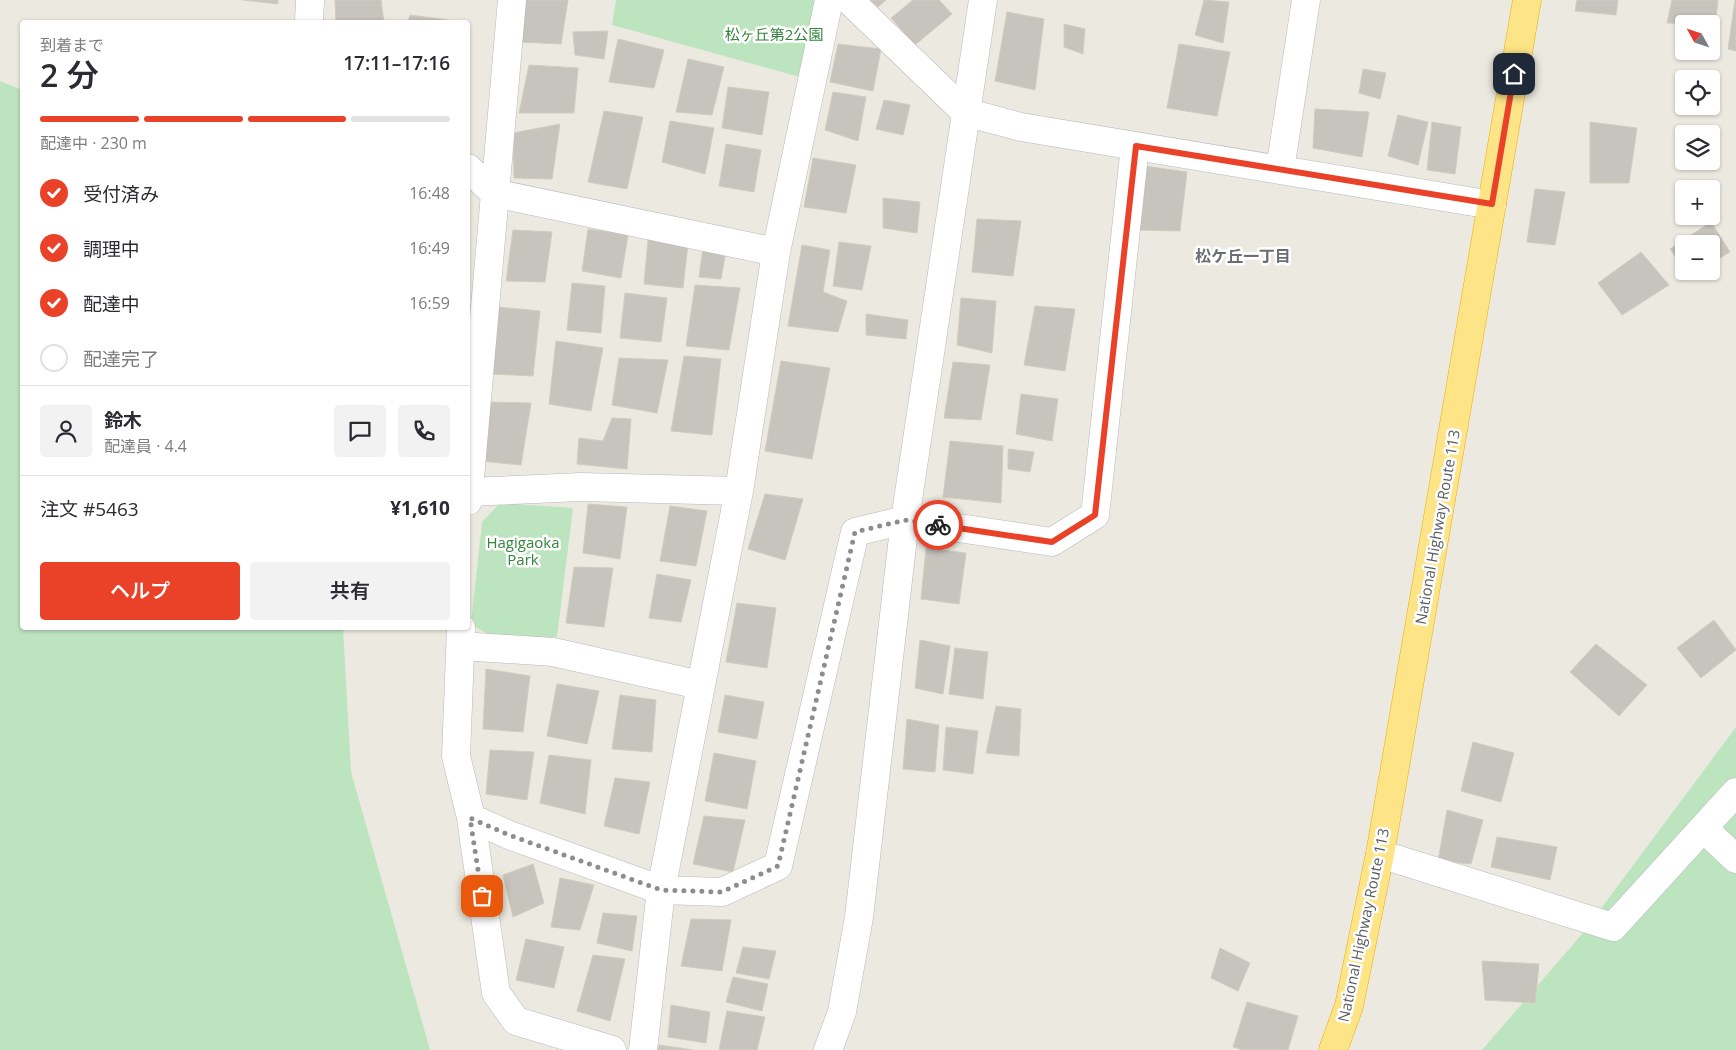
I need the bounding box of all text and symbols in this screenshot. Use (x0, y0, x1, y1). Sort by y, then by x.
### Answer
north arrow (1675, 15, 1720, 60)
map controls (1675, 15, 1720, 280)
park label: 松ヶ丘第2公園 (725, 24, 823, 44)
text: 到着まで (40, 34, 104, 56)
text: 17:11–17:16 (343, 50, 450, 76)
text: 2 分 (40, 53, 99, 96)
pin (1493, 53, 1535, 95)
icon: home (1500, 60, 1528, 88)
button: locate (1675, 70, 1720, 115)
button: layers (1675, 125, 1720, 170)
text: 配達中 · 230 m (40, 132, 147, 154)
icon: check (40, 179, 68, 207)
button: + (1675, 180, 1720, 225)
text: 受付済み (83, 181, 159, 207)
text: 16:48 (409, 182, 450, 204)
icon: check (40, 234, 68, 262)
button: − (1675, 235, 1720, 280)
text: 調理中 (83, 236, 140, 262)
text: 16:49 (409, 237, 450, 259)
district label: 松ケ丘一丁目 (1195, 245, 1291, 267)
icon: check (40, 289, 68, 317)
text: 配達中 (83, 291, 140, 317)
text: 16:59 (409, 292, 450, 314)
text: 配達完了 (83, 346, 159, 372)
button: person (40, 405, 92, 457)
button: chat (334, 405, 386, 457)
button: phone (398, 405, 450, 457)
text: 鈴木 (104, 407, 142, 433)
street label: National Highway Route 113 (1410, 428, 1464, 626)
text: 配達員 · 4.4 (104, 435, 187, 457)
text: ¥1,610 (390, 495, 450, 521)
text: 注文 #5463 (40, 496, 139, 522)
courier (913, 500, 963, 550)
icon: bike (924, 511, 952, 539)
park label: Hagigaoka Park (486, 532, 560, 569)
button: ヘルプ (40, 562, 240, 620)
button: 共有 (250, 562, 450, 620)
street label: National Highway Route 113 (1333, 826, 1393, 1024)
pin (461, 875, 503, 917)
icon: bag (468, 882, 496, 910)

